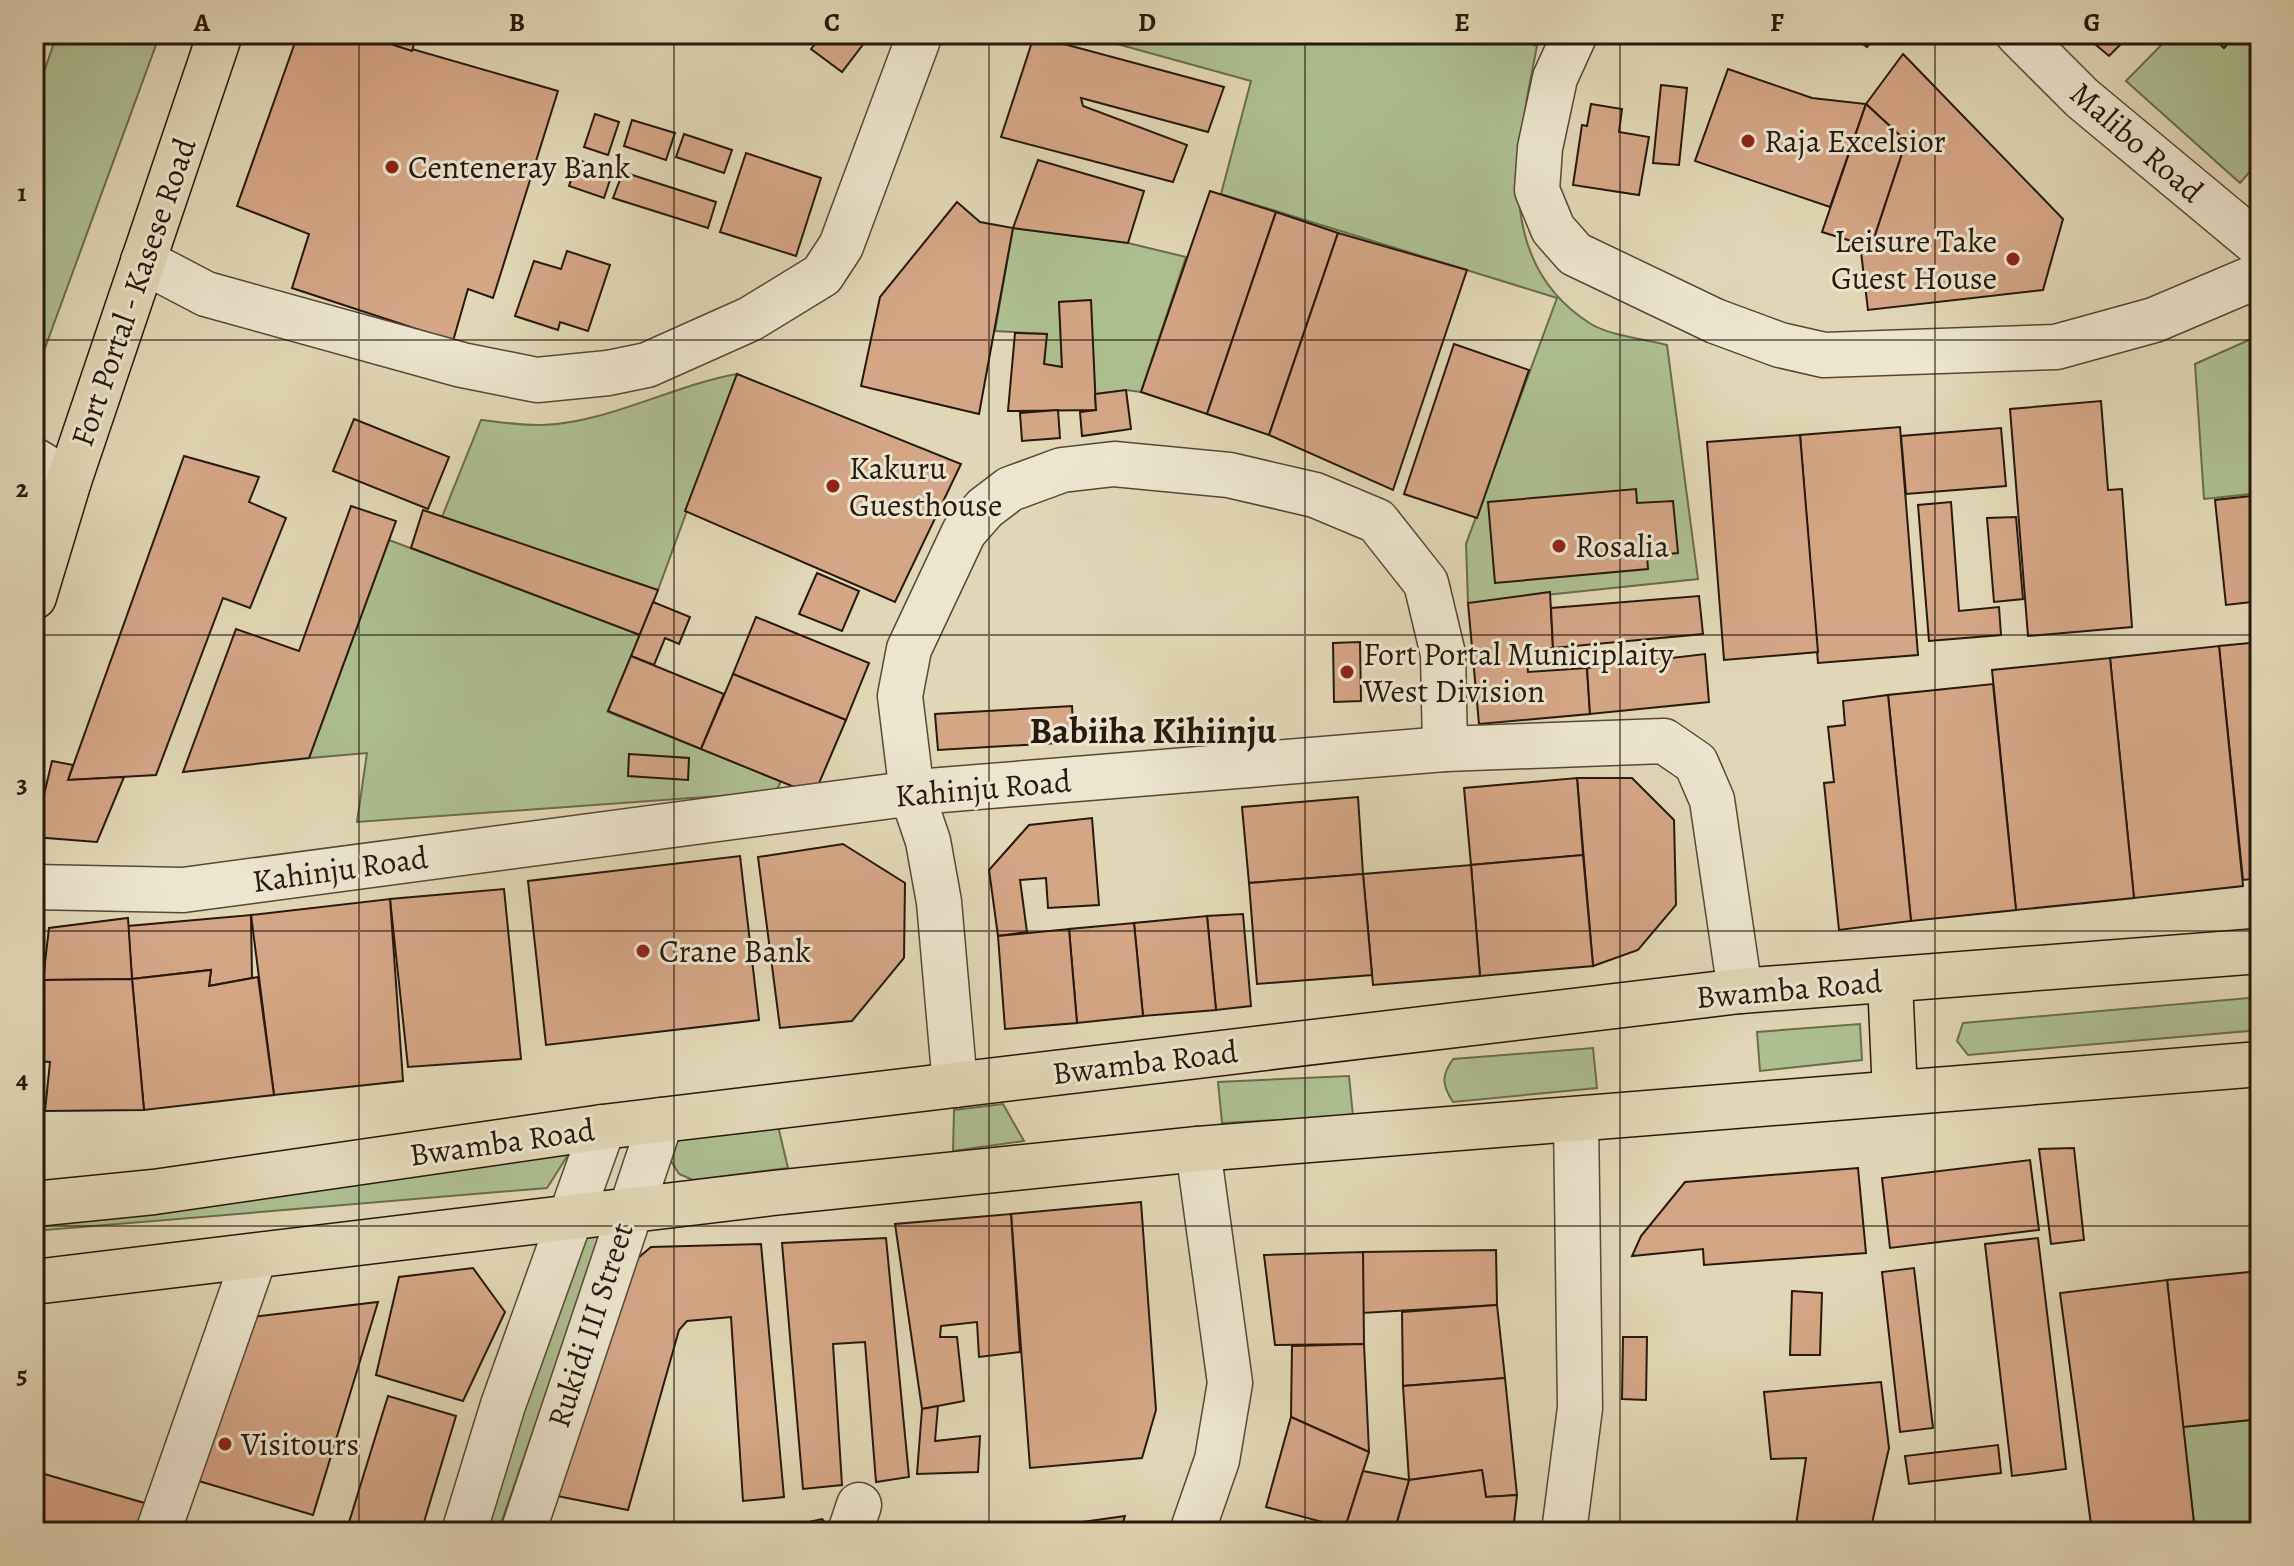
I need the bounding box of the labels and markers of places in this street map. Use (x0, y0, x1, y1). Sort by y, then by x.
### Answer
place label: Raja Excelsior (1764, 119, 1946, 163)
marker: Raja Excelsior (1739, 132, 1757, 150)
place label: Centeneray Bank (408, 145, 630, 189)
marker: Centeneray Bank (383, 158, 401, 176)
place label: Leisure Take Guest House (1831, 219, 1997, 300)
marker: Leisure Take Guest House (2004, 250, 2022, 268)
place label: Kakuru Guesthouse (849, 446, 1002, 527)
marker: Kakuru Guesthouse (824, 477, 842, 495)
place label: Rosalia (1575, 524, 1669, 568)
marker: Rosalia (1550, 537, 1568, 555)
place label: Fort Portal Municiplaity West Division (1362, 632, 1674, 713)
marker: Fort Portal Municiplaity West Division (1338, 663, 1356, 681)
place label: Crane Bank (659, 929, 811, 973)
marker: Crane Bank (634, 942, 652, 960)
place label: Visitours (240, 1422, 359, 1466)
marker: Visitours (216, 1435, 234, 1453)

